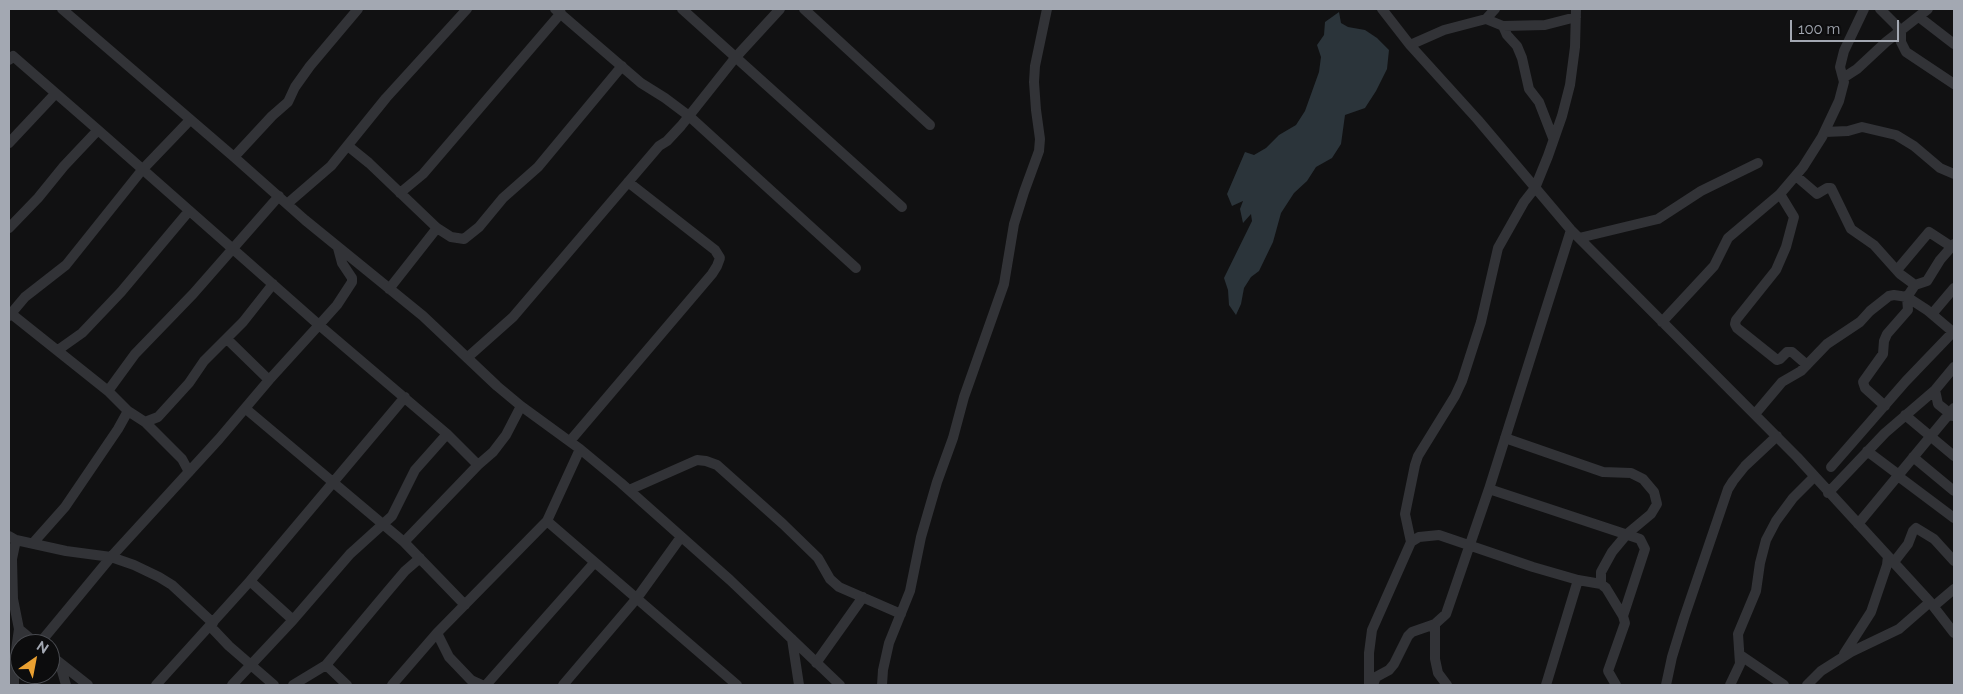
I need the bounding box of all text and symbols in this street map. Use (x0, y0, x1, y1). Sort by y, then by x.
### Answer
scale bar (1793, 10, 1902, 42)
text: 100 m (1798, 20, 1840, 38)
north arrow (10, 634, 60, 684)
text: N (34, 638, 51, 657)

